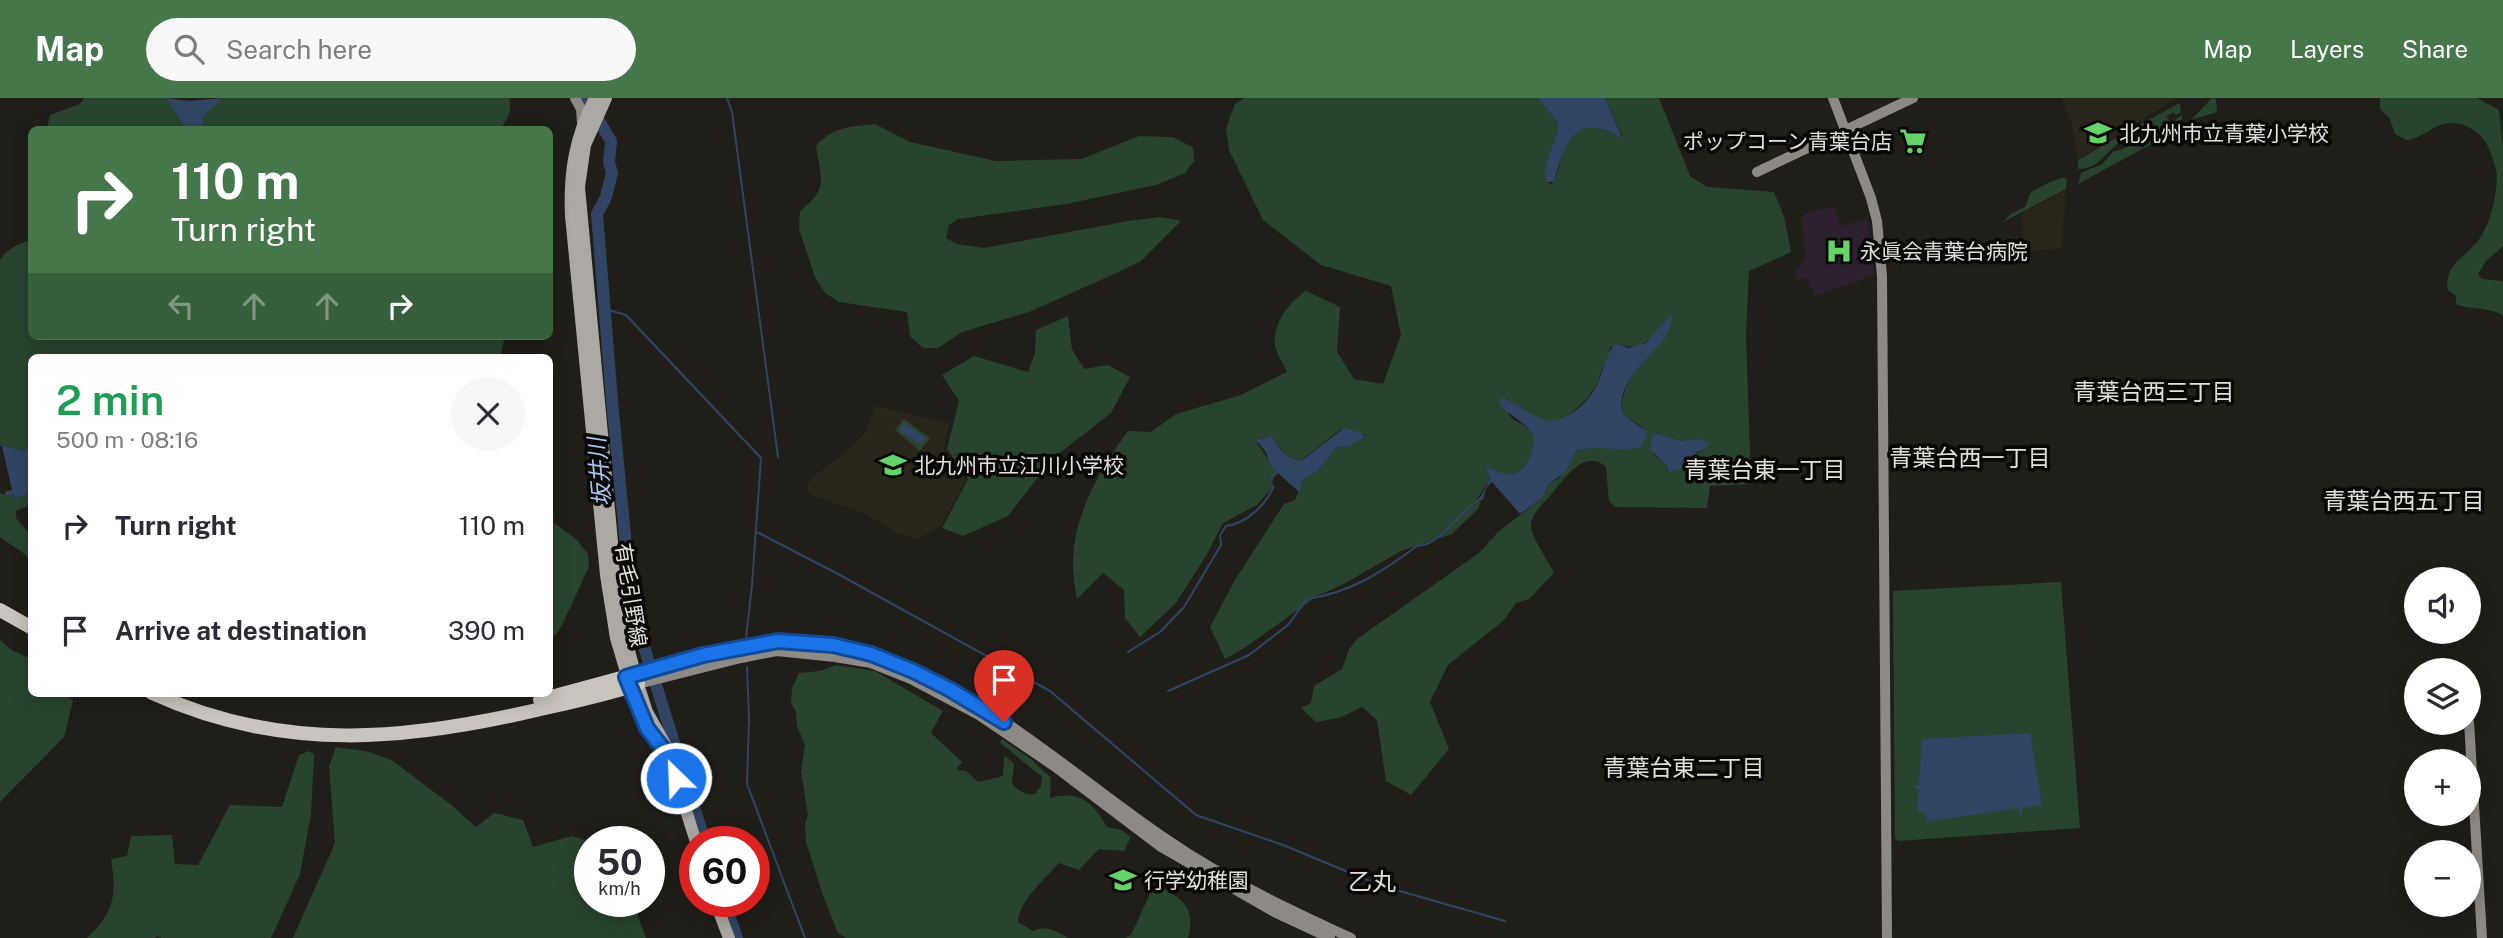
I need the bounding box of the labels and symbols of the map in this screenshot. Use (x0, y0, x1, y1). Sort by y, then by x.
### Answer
school or university icon: 北九州市立青葉小学校 (2083, 118, 2113, 148)
place label: 北九州市立青葉小学校 (2119, 121, 2329, 146)
supermarket icon: ポップコーン青葉台店 (1898, 126, 1928, 156)
place label: ポップコーン青葉台店 (1683, 129, 1892, 154)
hospital icon: 永眞会青葉台病院 (1824, 236, 1854, 266)
place label: 永眞会青葉台病院 (1860, 239, 2028, 264)
district label: 青葉台西三丁目 (2074, 378, 2235, 405)
water label: 坂井川 (582, 433, 615, 508)
district label: 青葉台西一丁目 (1890, 444, 2051, 471)
school or university icon: 北九州市立江川小学校 (878, 450, 908, 480)
place label: 北九州市立江川小学校 (914, 453, 1124, 478)
district label: 青葉台東一丁目 (1685, 456, 1846, 483)
district label: 青葉台西五丁目 (2324, 487, 2485, 514)
street label: 有毛引野線 (610, 541, 652, 649)
pin (974, 650, 1034, 722)
position arrow (639, 741, 713, 815)
district label: 青葉台東二丁目 (1604, 754, 1765, 781)
speed limit sign: 60 (679, 826, 770, 917)
school or university icon: 行学幼稚園 (1108, 865, 1138, 895)
district label: 乙丸 (1348, 867, 1396, 895)
place label: 行学幼稚園 (1144, 868, 1249, 893)

